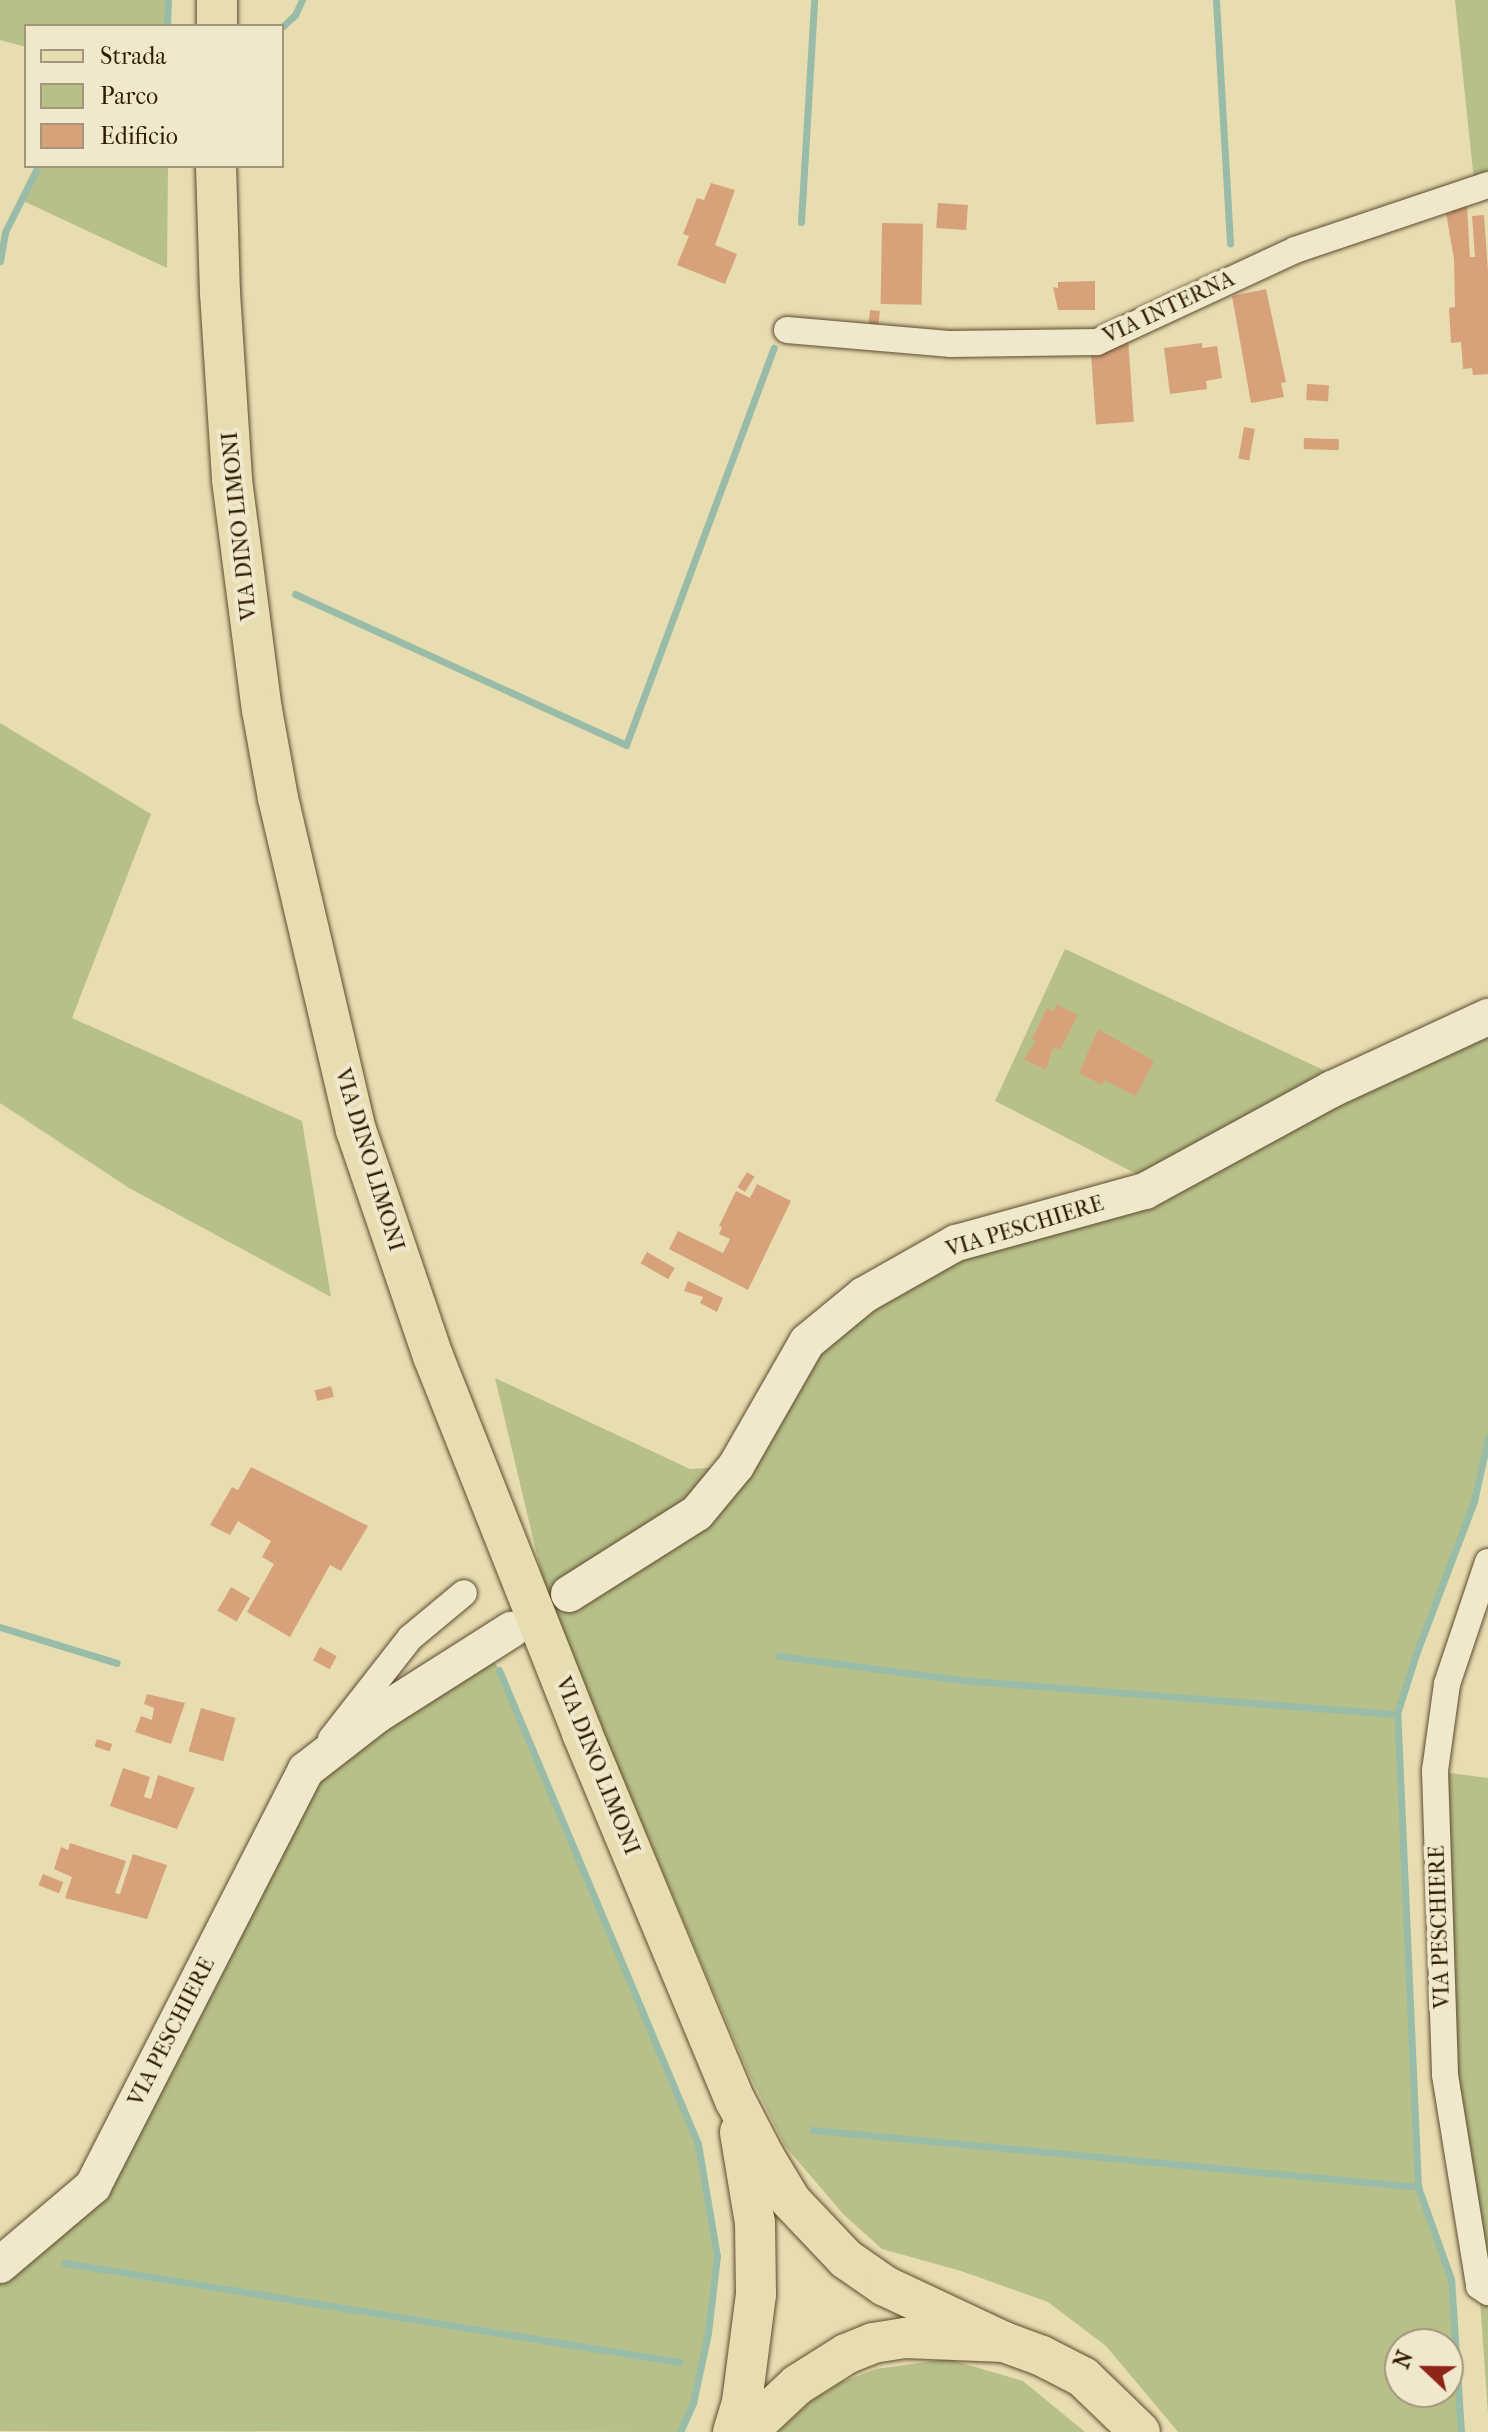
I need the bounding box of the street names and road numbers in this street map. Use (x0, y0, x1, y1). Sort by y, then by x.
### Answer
street label: VIA INTERNA (1099, 266, 1239, 350)
street label: VIA DINO LIMONI (217, 430, 263, 622)
street label: VIA DINO LIMONI (329, 1065, 409, 1255)
street label: VIA PESCHIERE (943, 1190, 1107, 1264)
street label: VIA DINO LIMONI (549, 1673, 645, 1859)
street label: VIA PESCHIERE (1424, 1845, 1456, 2009)
street label: VIA PESCHIERE (123, 1953, 221, 2111)

